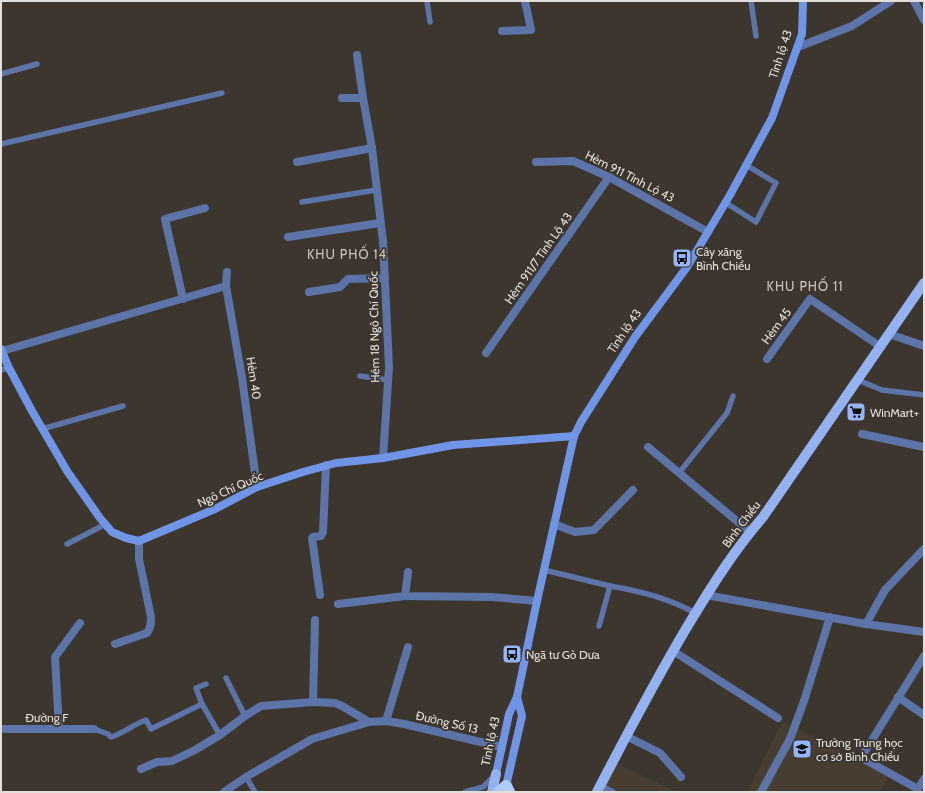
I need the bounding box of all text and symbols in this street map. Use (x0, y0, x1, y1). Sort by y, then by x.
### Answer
street label: Tỉnh lộ 43 (765, 28, 795, 80)
street label: Hẻm 911 Tỉnh Lộ 43 (583, 147, 677, 205)
street label: Hẻm 911/7 Tỉnh Lộ 43 (501, 209, 575, 307)
district label: KHU PHỐ 14 (307, 244, 387, 262)
place label: Cây xăng Bình Chiểu (696, 244, 750, 273)
bus stop icon: Cây xăng Bình Chiểu (671, 247, 693, 269)
street label: Hẻm 18 Ngô Chí Quốc (366, 270, 382, 383)
district label: KHU PHỐ 11 (767, 276, 843, 294)
street label: Hẻm 45 (758, 305, 794, 347)
street label: Tỉnh lộ 43 (604, 306, 644, 356)
street label: Hẻm 40 (243, 356, 265, 400)
supermarket icon: WinMart+ (845, 401, 867, 423)
place label: WinMart+ (870, 405, 919, 420)
street label: Ngô Chí Quốc (195, 468, 266, 510)
street label: Bình Chiểu (719, 498, 763, 550)
bus stop icon: Ngã tư Gò Dưa (501, 643, 523, 665)
place label: Ngã tư Gò Dưa (526, 647, 600, 662)
street label: Đường Số 13 (414, 708, 480, 736)
street label: Đường F (25, 710, 69, 725)
street label: Tỉnh lộ 43 (477, 715, 503, 767)
place label: Trường Trung học cơ sở Bình Chiểu (816, 735, 903, 764)
school or university icon: Trường Trung học cơ sở Bình Chiểu (791, 738, 813, 760)

